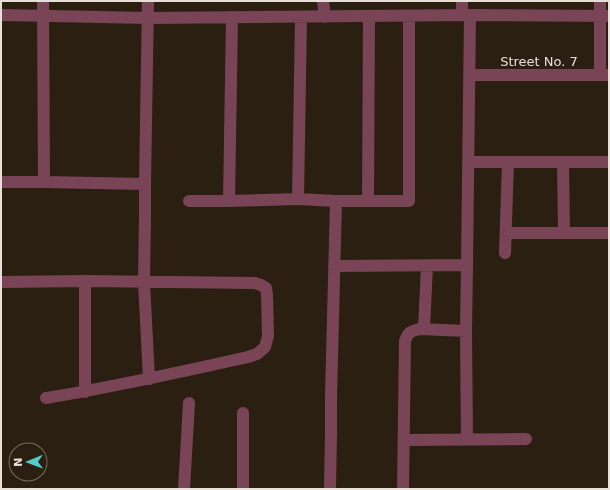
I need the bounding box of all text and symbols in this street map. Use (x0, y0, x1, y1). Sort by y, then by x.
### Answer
street label: Street No. 7 (500, 54, 578, 69)
north arrow (8, 442, 48, 482)
text: N (12, 457, 25, 467)

